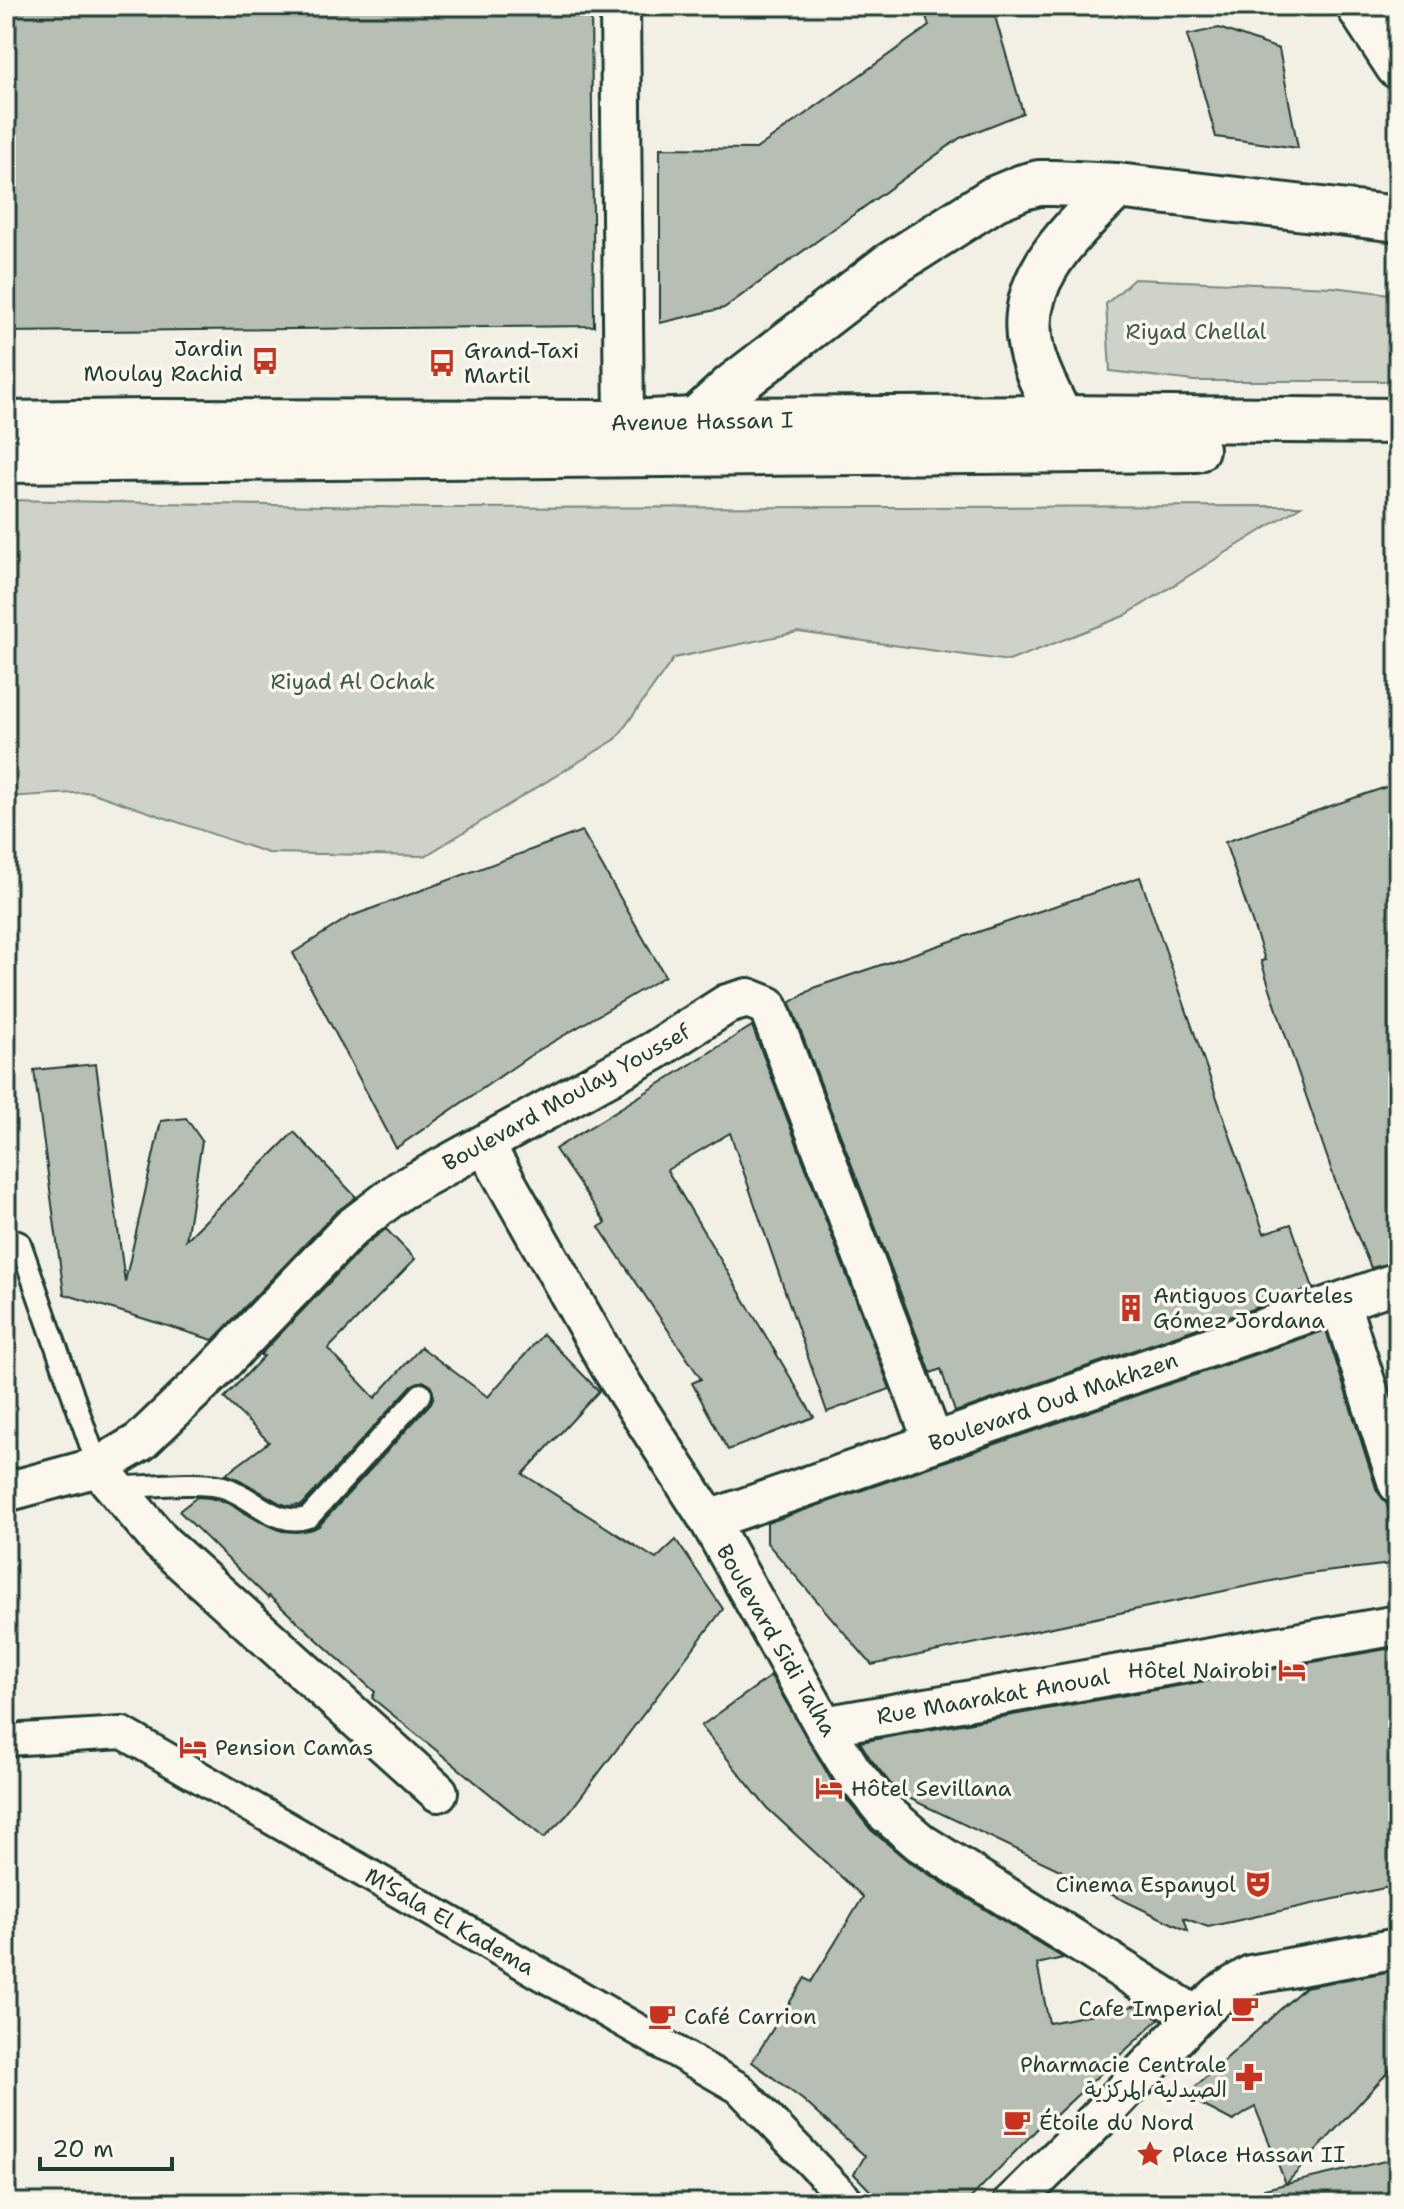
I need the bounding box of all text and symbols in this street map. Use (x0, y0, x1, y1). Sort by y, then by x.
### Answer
park label: Riyad Chellal (1126, 317, 1267, 346)
place label: Jardin Moulay Rachid (83, 334, 243, 388)
place label: Grand-Taxi Martil (464, 336, 579, 390)
bus stop icon: Jardin Moulay Rachid (250, 346, 280, 376)
bus stop icon: Grand-Taxi Martil (427, 348, 457, 378)
street label: Avenue Hassan I (611, 405, 793, 438)
park label: Riyad Al Ochak (271, 667, 435, 696)
street label: Boulevard Moulay Youssef (437, 1017, 696, 1178)
place label: Antiguos Cuarteles Gómez Jordana (1153, 1281, 1354, 1335)
building icon: Antiguos Cuarteles Gómez Jordana (1116, 1293, 1146, 1323)
street label: Boulevard Oud Makhzen (925, 1345, 1182, 1458)
street label: Boulevard Sidi Talha (710, 1539, 844, 1742)
hotel icon: Hôtel Nairobi (1277, 1655, 1307, 1685)
place label: Hôtel Nairobi (1128, 1656, 1270, 1685)
street label: Rue Maarakat Anoual (875, 1662, 1112, 1731)
hotel icon: Pension Camas (178, 1732, 208, 1762)
place label: Pension Camas (215, 1733, 373, 1762)
hotel icon: Hôtel Sevillana (814, 1773, 844, 1803)
place label: Hôtel Sevillana (851, 1774, 1012, 1803)
street label: M’Sala El Kadema (360, 1861, 540, 1982)
theatre icon: Cinema Espanyol (1243, 1869, 1273, 1899)
place label: Cinema Espanyol (1055, 1870, 1236, 1899)
cafe icon: Cafe Imperial (1230, 1993, 1260, 2023)
place label: Cafe Imperial (1078, 1994, 1223, 2023)
cafe icon: Café Carrion (647, 2001, 677, 2031)
place label: Café Carrion (684, 2002, 816, 2031)
place label: Pharmacie Centrale الصيدلية المركزية (1020, 2050, 1227, 2104)
pharmacy icon: Pharmacie Centrale الصيدلية المركزية (1234, 2062, 1264, 2092)
cafe icon: Étoile du Nord (1002, 2107, 1032, 2137)
place label: Étoile du Nord (1039, 2108, 1194, 2137)
scale bar (40, 2121, 172, 2171)
text: 20 m (52, 2133, 114, 2165)
place icon: Place Hassan II (1135, 2139, 1165, 2169)
place label: Place Hassan II (1172, 2140, 1345, 2169)

